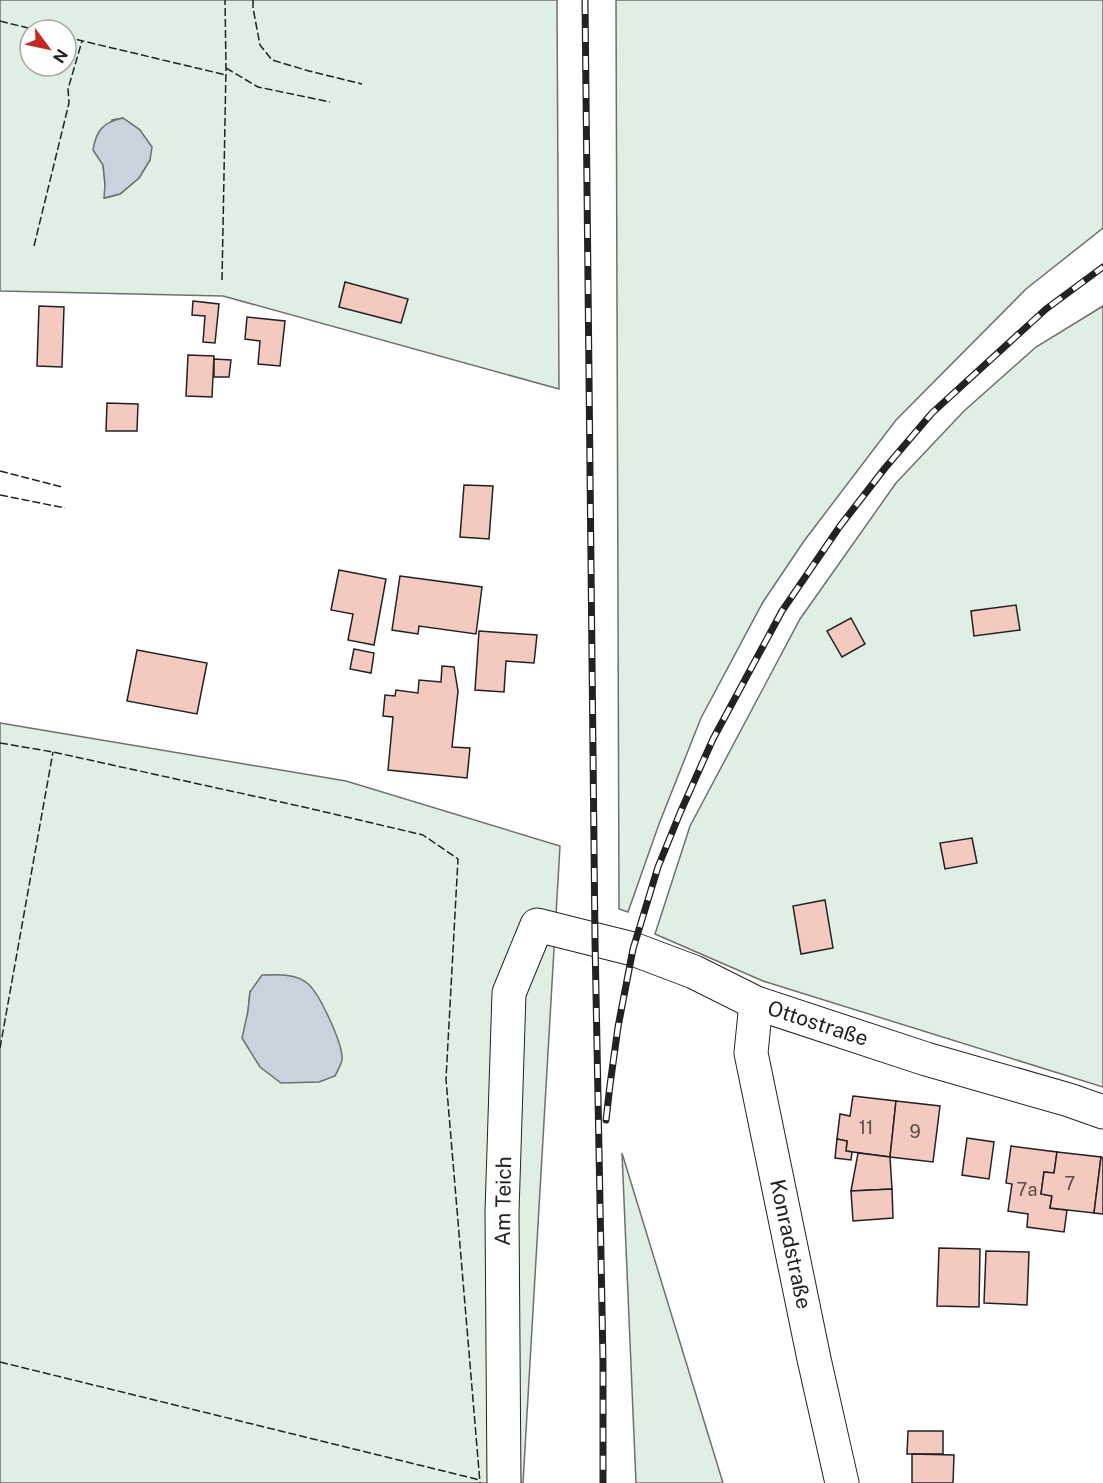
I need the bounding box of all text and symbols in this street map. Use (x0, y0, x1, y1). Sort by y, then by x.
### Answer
north arrow (18, 18, 78, 78)
text: N (49, 45, 72, 66)
street label: Ottostraße (765, 995, 871, 1051)
house number: 11 (859, 1117, 873, 1138)
house number: 9 (909, 1121, 921, 1142)
street label: Am Teich (490, 1156, 516, 1246)
house number: 7 (1065, 1173, 1075, 1194)
street label: Konradstraße (765, 1177, 817, 1311)
house number: 7a (1017, 1179, 1037, 1200)

